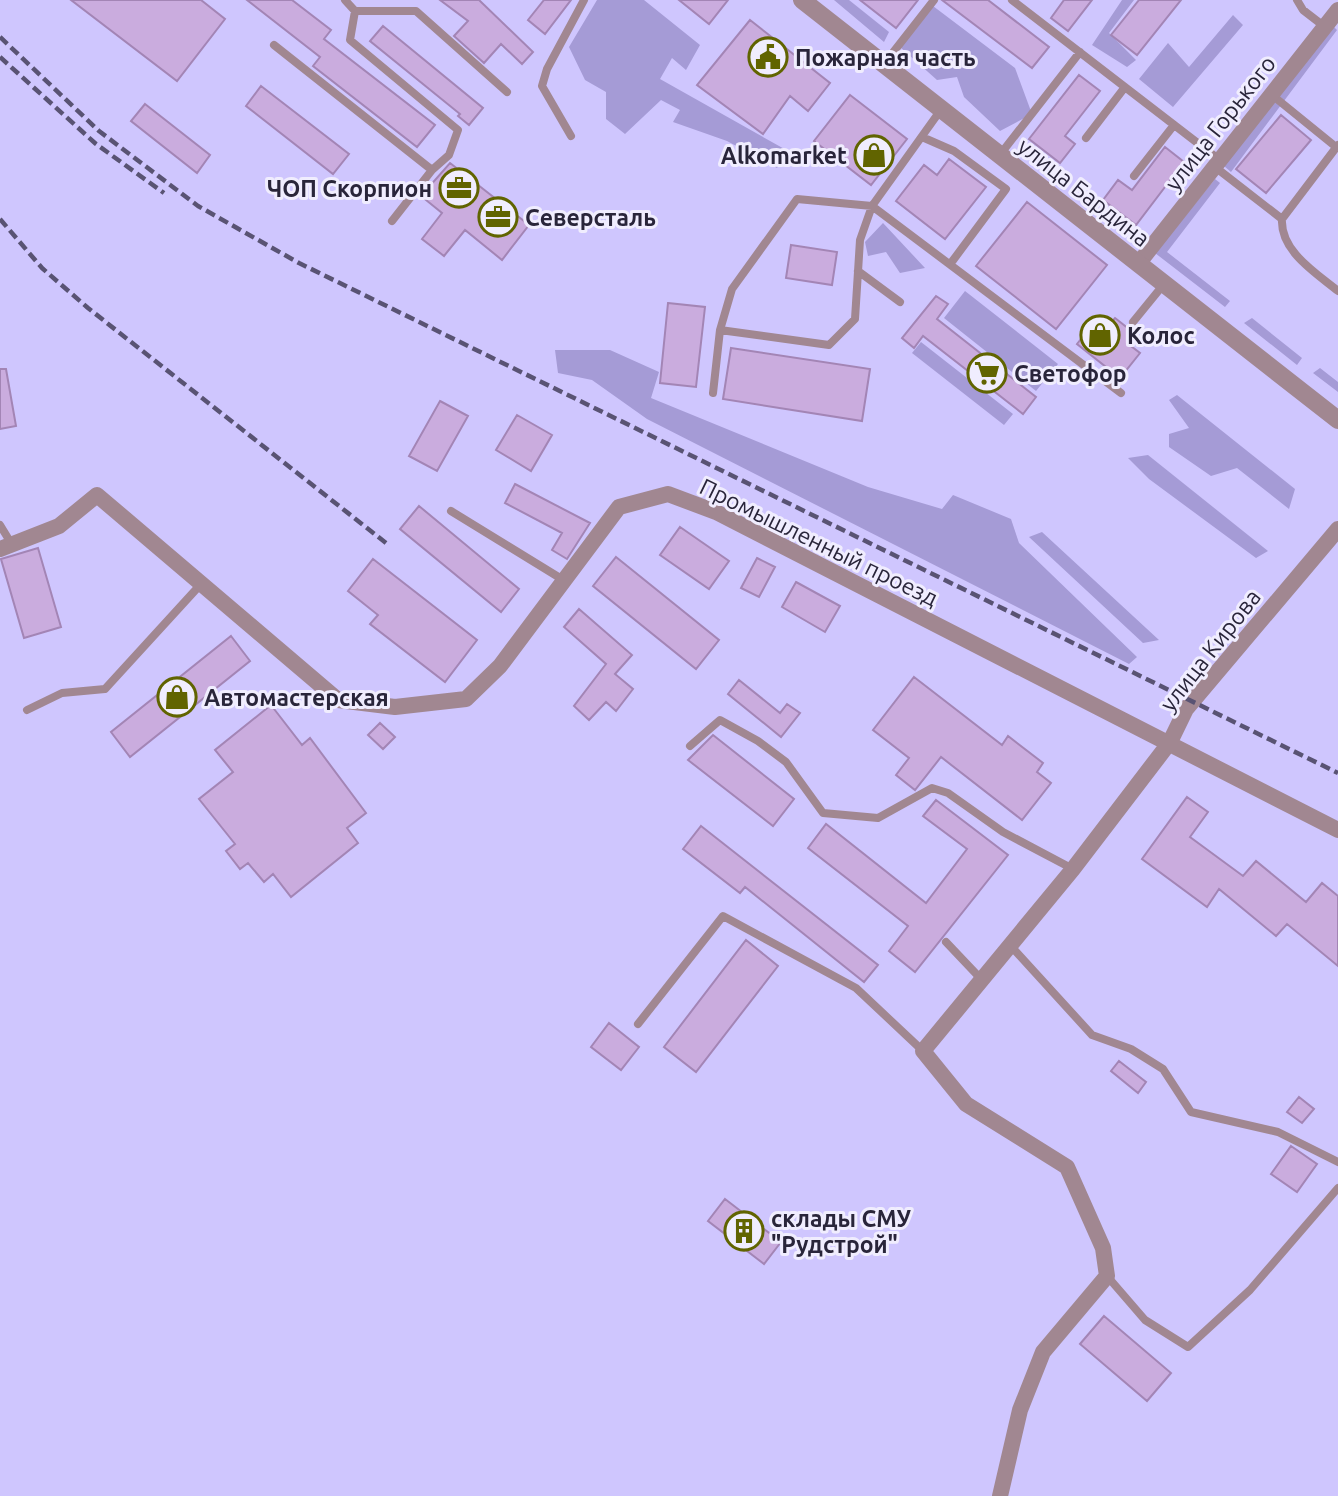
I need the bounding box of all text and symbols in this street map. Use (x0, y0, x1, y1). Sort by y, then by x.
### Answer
public building icon: Пожарная часть (747, 36, 789, 78)
place label: Пожарная часть (795, 45, 976, 70)
street label: улица Горького (1160, 51, 1280, 195)
street label: улица Бардина (1013, 133, 1155, 251)
shop icon: Alkomarket (853, 134, 895, 176)
place label: Alkomarket (721, 143, 847, 168)
office icon: ЧОП Скорпион (438, 167, 480, 209)
place label: ЧОП Скорпион (267, 176, 432, 201)
office icon: Северсталь (477, 196, 519, 238)
place label: Северсталь (525, 205, 656, 230)
shop icon: Колос (1079, 314, 1121, 356)
place label: Колос (1127, 323, 1195, 348)
supermarket icon: Светофор (966, 352, 1008, 394)
place label: Светофор (1014, 361, 1127, 386)
street label: Промышленный проезд (696, 473, 942, 611)
street label: улица Кирова (1155, 584, 1265, 716)
shop icon: Автомастерская (156, 676, 198, 718)
place label: Автомастерская (204, 685, 389, 710)
place label: склады СМУ "Рудстрой" (771, 1206, 912, 1257)
building icon: склады СМУ "Рудстрой" (723, 1210, 765, 1252)

